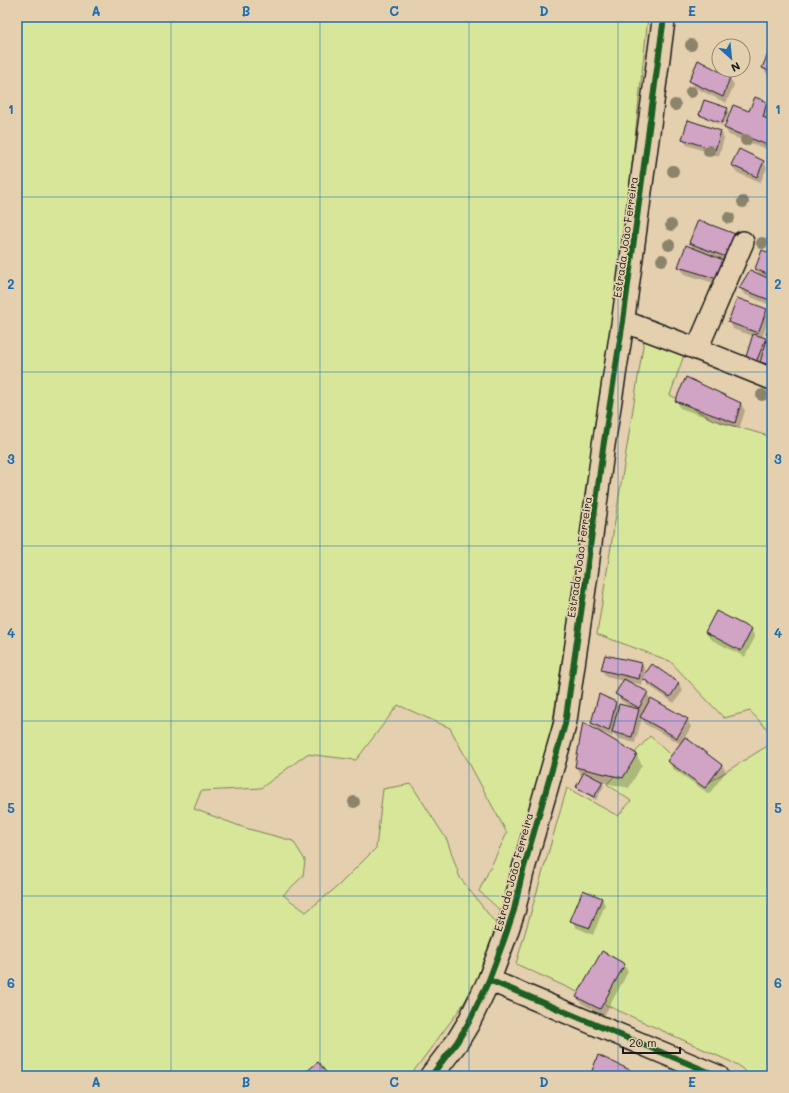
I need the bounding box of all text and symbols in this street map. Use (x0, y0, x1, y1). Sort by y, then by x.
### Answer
text: A (91, 2, 101, 19)
text: B (242, 2, 251, 19)
text: C (389, 2, 399, 19)
text: D (539, 2, 549, 19)
text: E (688, 2, 696, 19)
north arrow (711, 38, 751, 78)
text: N (729, 59, 743, 76)
text: 1 (8, 100, 14, 117)
text: 1 (775, 100, 781, 117)
street label: Estrada João Ferreira (609, 175, 641, 299)
text: 2 (7, 275, 15, 292)
text: 2 (774, 275, 782, 292)
text: 3 (7, 450, 15, 467)
text: 3 (774, 450, 782, 467)
street label: Estrada João Ferreira (563, 495, 595, 619)
text: 4 (7, 624, 15, 641)
text: 4 (774, 624, 782, 641)
text: 5 (7, 799, 15, 816)
text: 5 (774, 799, 782, 816)
street label: Estrada João Ferreira (490, 811, 536, 933)
text: 6 (7, 974, 15, 991)
text: 6 (774, 974, 782, 991)
scale bar (623, 1029, 680, 1055)
text: 20 m (629, 1034, 657, 1050)
text: A (91, 1073, 101, 1090)
text: B (242, 1073, 251, 1090)
text: C (389, 1073, 399, 1090)
text: D (539, 1073, 549, 1090)
text: E (688, 1073, 696, 1090)

